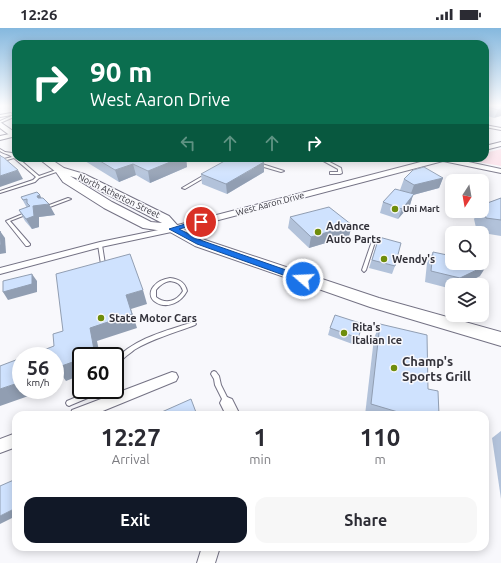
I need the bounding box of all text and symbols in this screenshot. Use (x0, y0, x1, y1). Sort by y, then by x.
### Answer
text: 12:26 (20, 6, 58, 23)
icon: right (24, 56, 76, 108)
text: 90 m (90, 56, 152, 87)
text: West Aaron Drive (90, 89, 231, 109)
icon: left (177, 132, 199, 154)
icon: ahead (219, 132, 241, 154)
icon: ahead (261, 132, 283, 154)
icon: right (303, 132, 325, 154)
street label: North Atherton Street (76, 172, 162, 220)
north arrow (445, 174, 489, 218)
map controls (445, 174, 489, 322)
street label: West Aaron Drive (235, 190, 305, 218)
marker: Uni Mart (390, 204, 400, 214)
place label: Uni Mart (403, 204, 440, 214)
pin (184, 205, 218, 239)
icon: arrive (190, 211, 212, 233)
place label: Advance Auto Parts (326, 220, 381, 245)
button: search (445, 226, 489, 270)
marker: Advance Auto Parts (313, 227, 323, 237)
place label: Wendy's (392, 253, 435, 265)
marker: Wendy's (379, 254, 389, 264)
position arrow (282, 258, 324, 300)
button: layers (445, 278, 489, 322)
place label: State Motor Cars (109, 312, 197, 324)
marker: State Motor Cars (96, 313, 106, 323)
place label: Rita's Italian Ice (352, 321, 402, 346)
marker: Rita's Italian Ice (339, 328, 349, 338)
speed limit sign: 60 (72, 347, 124, 399)
place label: Champ's Sports Grill (402, 354, 471, 383)
text: 56 (27, 356, 49, 379)
marker: Champ's Sports Grill (389, 363, 399, 373)
text: km/h (26, 377, 50, 388)
text: 12:27 (101, 424, 161, 451)
text: 1 (253, 424, 267, 451)
text: 110 (360, 424, 400, 451)
text: Arrival (112, 452, 150, 466)
text: min (249, 452, 271, 466)
text: m (374, 452, 386, 466)
button: Exit (24, 497, 247, 543)
button: Share (255, 497, 477, 543)

